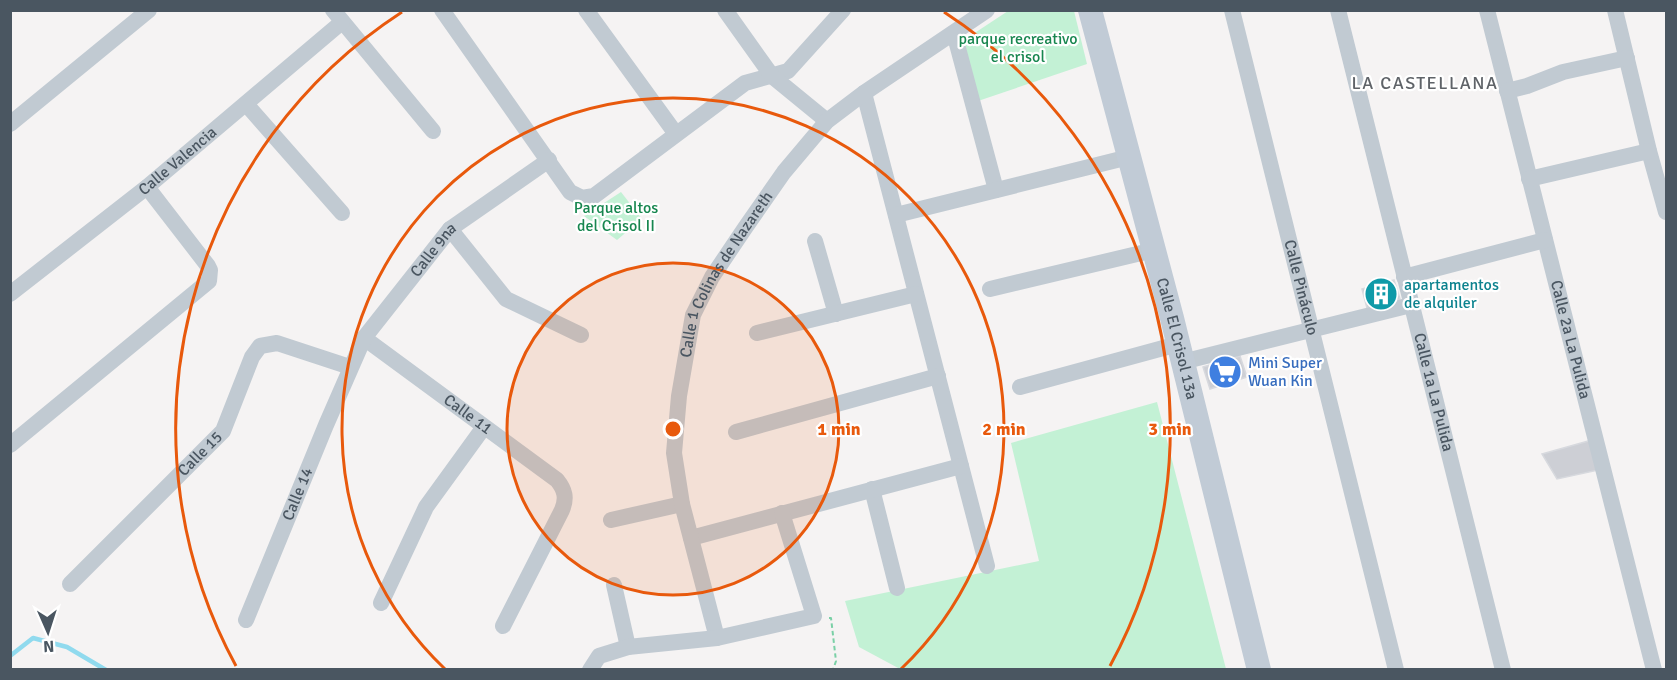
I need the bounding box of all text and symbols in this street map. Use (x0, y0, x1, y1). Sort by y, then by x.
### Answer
park label: parque recreativo el crisol (959, 29, 1078, 67)
district label: LA CASTELLANA (1352, 72, 1498, 94)
street label: Calle Valencia (134, 122, 221, 200)
street label: Calle 1 Colinas de Nazareth (676, 188, 777, 359)
park label: Parque altos del Crisol II (574, 198, 658, 236)
street label: Calle 9na (406, 218, 460, 281)
street label: Calle Pináculo (1279, 238, 1322, 337)
place label: apartamentos de alquiler (1404, 275, 1499, 313)
street label: Calle El Crisol 13a (1152, 276, 1202, 402)
building icon: apartamentos de alquiler (1363, 276, 1399, 312)
street label: Calle 2a La Pulida (1546, 278, 1595, 401)
street label: Calle 1a La Pulida (1409, 331, 1458, 454)
place label: Mini Super Wuan Kin (1248, 353, 1322, 391)
supermarket icon: Mini Super Wuan Kin (1207, 354, 1243, 390)
street label: Calle 11 (440, 390, 496, 439)
text: 1 min (817, 418, 861, 440)
text: 2 min (982, 418, 1026, 440)
text: 3 min (1148, 418, 1192, 440)
centre of rings (663, 419, 683, 439)
street label: Calle 15 (173, 427, 227, 481)
street label: Calle 14 (278, 464, 318, 524)
north arrow (18, 602, 78, 662)
text: N (43, 636, 55, 656)

